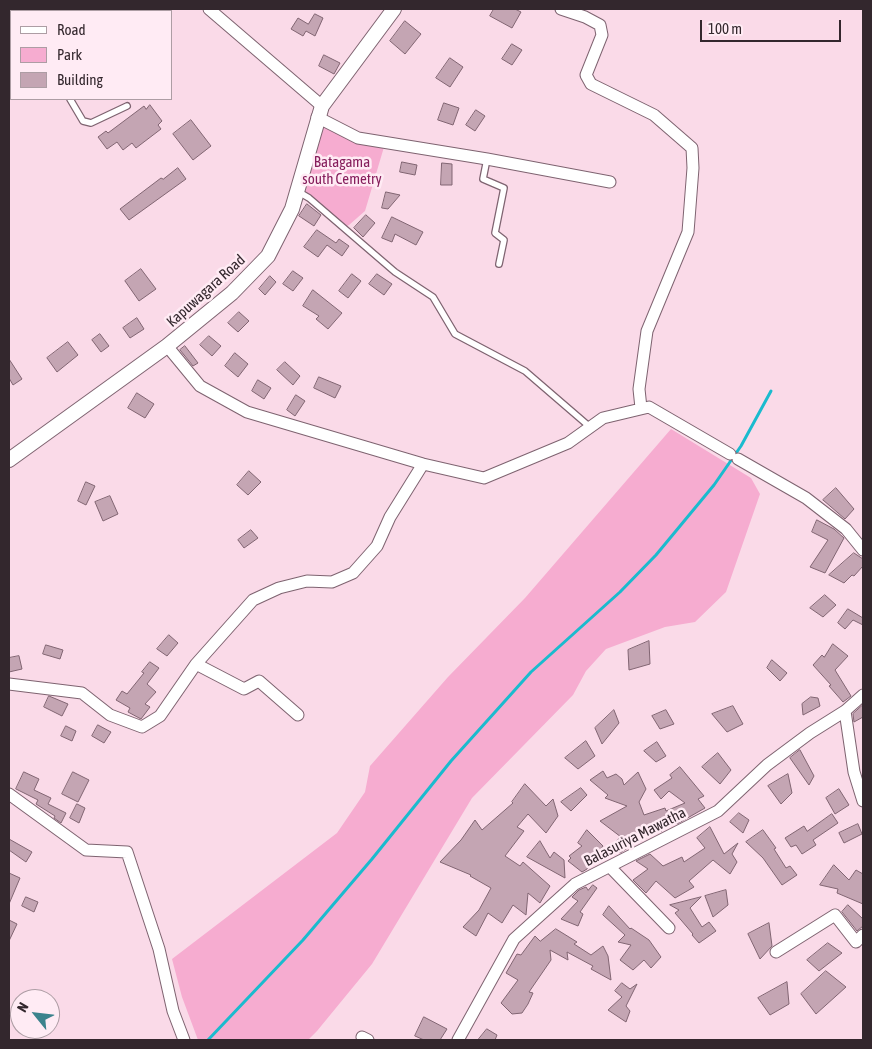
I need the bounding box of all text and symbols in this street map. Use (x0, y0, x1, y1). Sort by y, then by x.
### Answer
legend (10, 10, 172, 100)
scale bar (702, 10, 843, 42)
text: 100 m (708, 20, 742, 37)
text: Road (57, 21, 86, 38)
text: Park (57, 46, 82, 63)
text: Building (57, 71, 103, 88)
park label: Batagama south Cemetry (302, 153, 382, 188)
street label: Kapuwagara Road (163, 251, 249, 331)
street label: Balasuriya Mawatha (581, 804, 689, 870)
north arrow (10, 989, 60, 1039)
text: N (14, 1000, 32, 1015)

